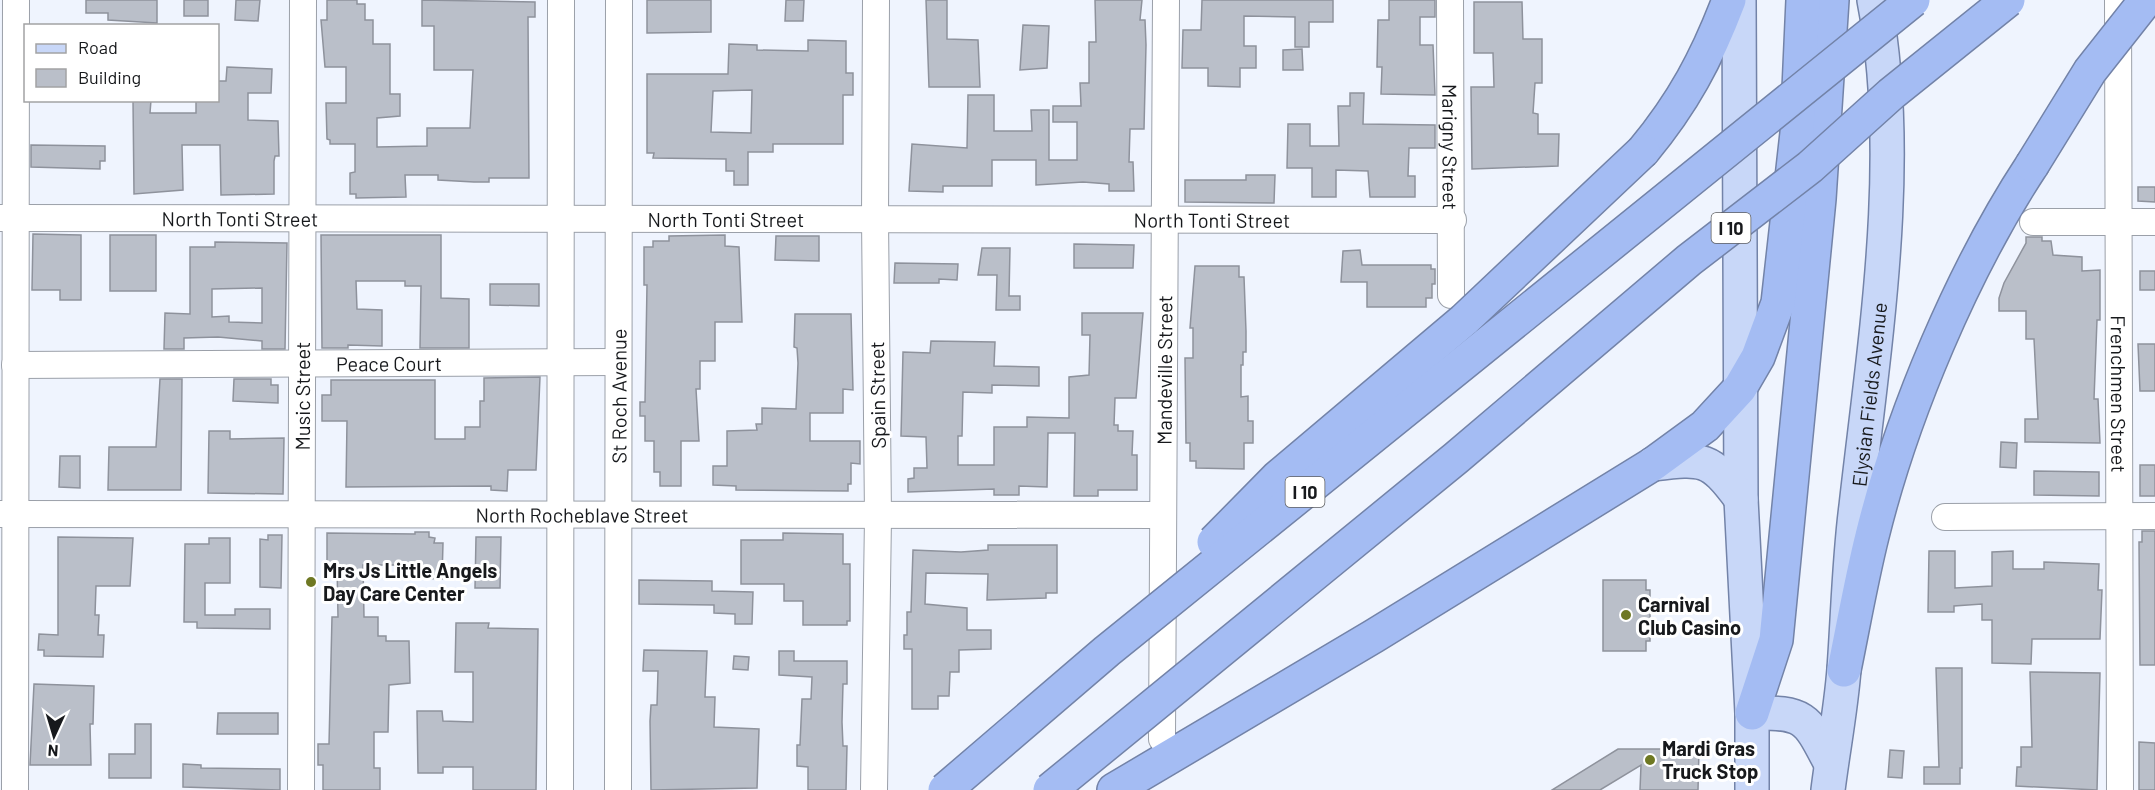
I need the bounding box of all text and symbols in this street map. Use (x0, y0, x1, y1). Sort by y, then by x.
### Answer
legend (24, 24, 219, 102)
text: Road (78, 36, 118, 58)
text: Building (78, 66, 141, 88)
street label: Marigny Street (1438, 84, 1463, 210)
street label: North Tonti Street (162, 206, 318, 230)
street label: North Tonti Street (648, 207, 804, 231)
street label: North Tonti Street (1134, 208, 1290, 232)
road number: I 10 (1712, 213, 1750, 243)
street label: Mandeville Street (1152, 295, 1176, 445)
street label: Elysian Fields Avenue (1846, 301, 1891, 488)
street label: Frenchmen Street (2107, 315, 2131, 473)
street label: St Roch Avenue (606, 329, 631, 463)
street label: Spain Street (864, 341, 890, 449)
street label: Music Street (290, 342, 314, 450)
street label: Peace Court (336, 351, 442, 375)
road number: I 10 (1286, 477, 1324, 507)
street label: North Rocheblave Street (475, 502, 689, 527)
place label: Mrs Js Little Angels Day Care Center (323, 558, 497, 605)
marker: Mrs Js Little Angels Day Care Center (304, 575, 318, 589)
place label: Carnival Club Casino (1638, 592, 1741, 639)
marker: Carnival Club Casino (1619, 608, 1633, 622)
north arrow (24, 706, 84, 766)
place label: Mardi Gras Truck Stop (1662, 736, 1758, 783)
text: N (47, 742, 59, 761)
marker: Mardi Gras Truck Stop (1643, 753, 1657, 767)

